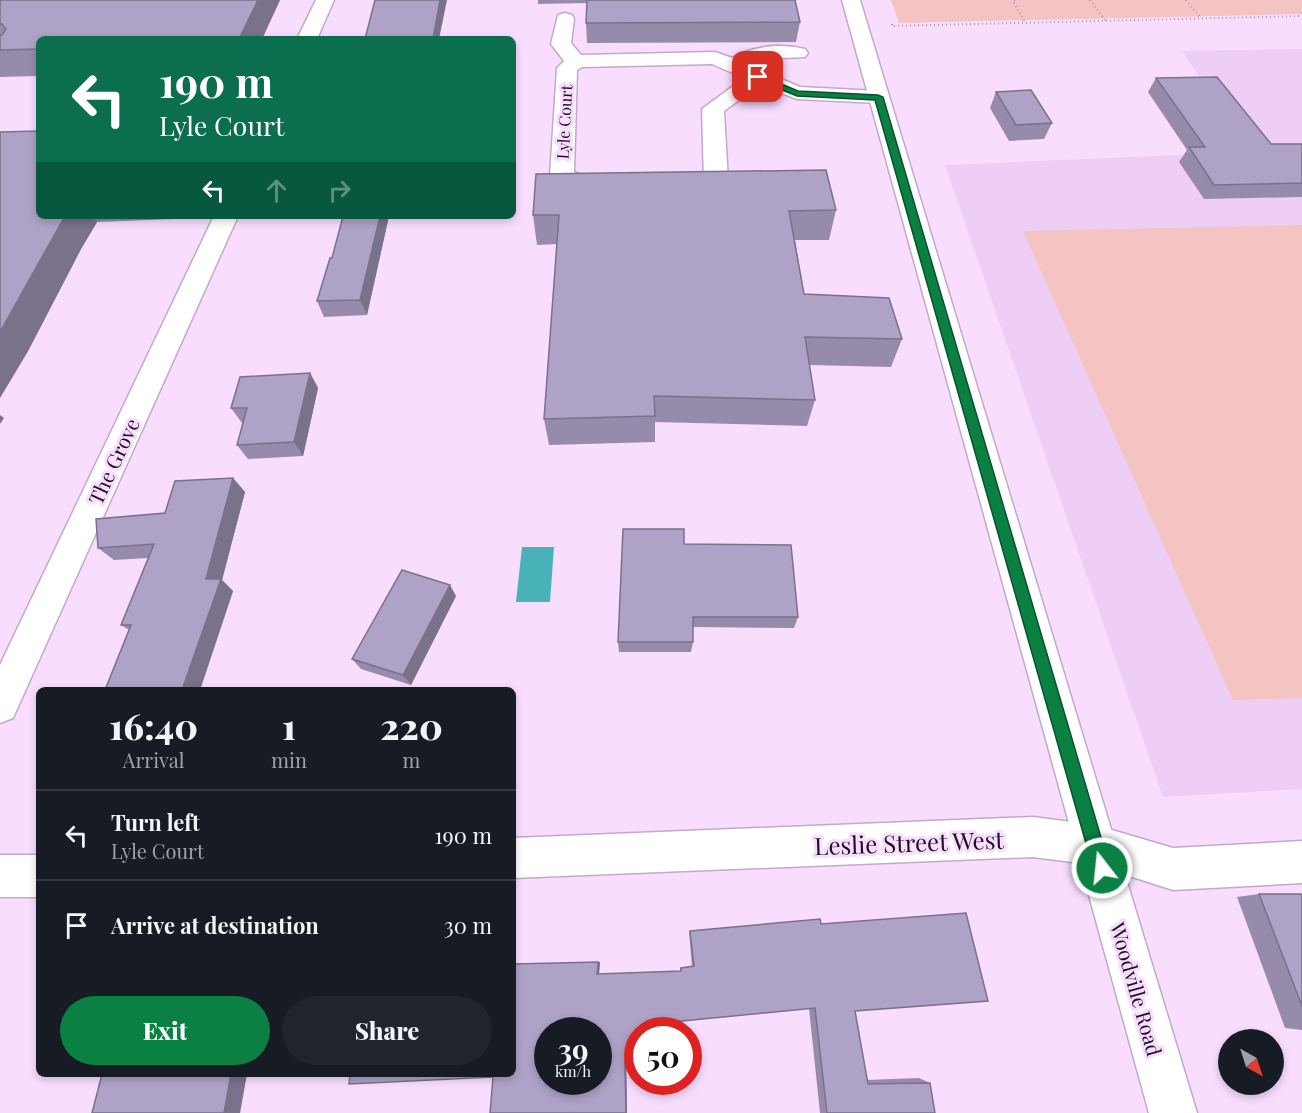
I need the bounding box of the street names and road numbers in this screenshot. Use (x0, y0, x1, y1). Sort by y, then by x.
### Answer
street label: Lyle Court (552, 84, 576, 160)
street label: The Grove (81, 413, 145, 509)
street label: Leslie Street West (814, 823, 1005, 861)
street label: Woodville Road (1105, 918, 1169, 1059)

